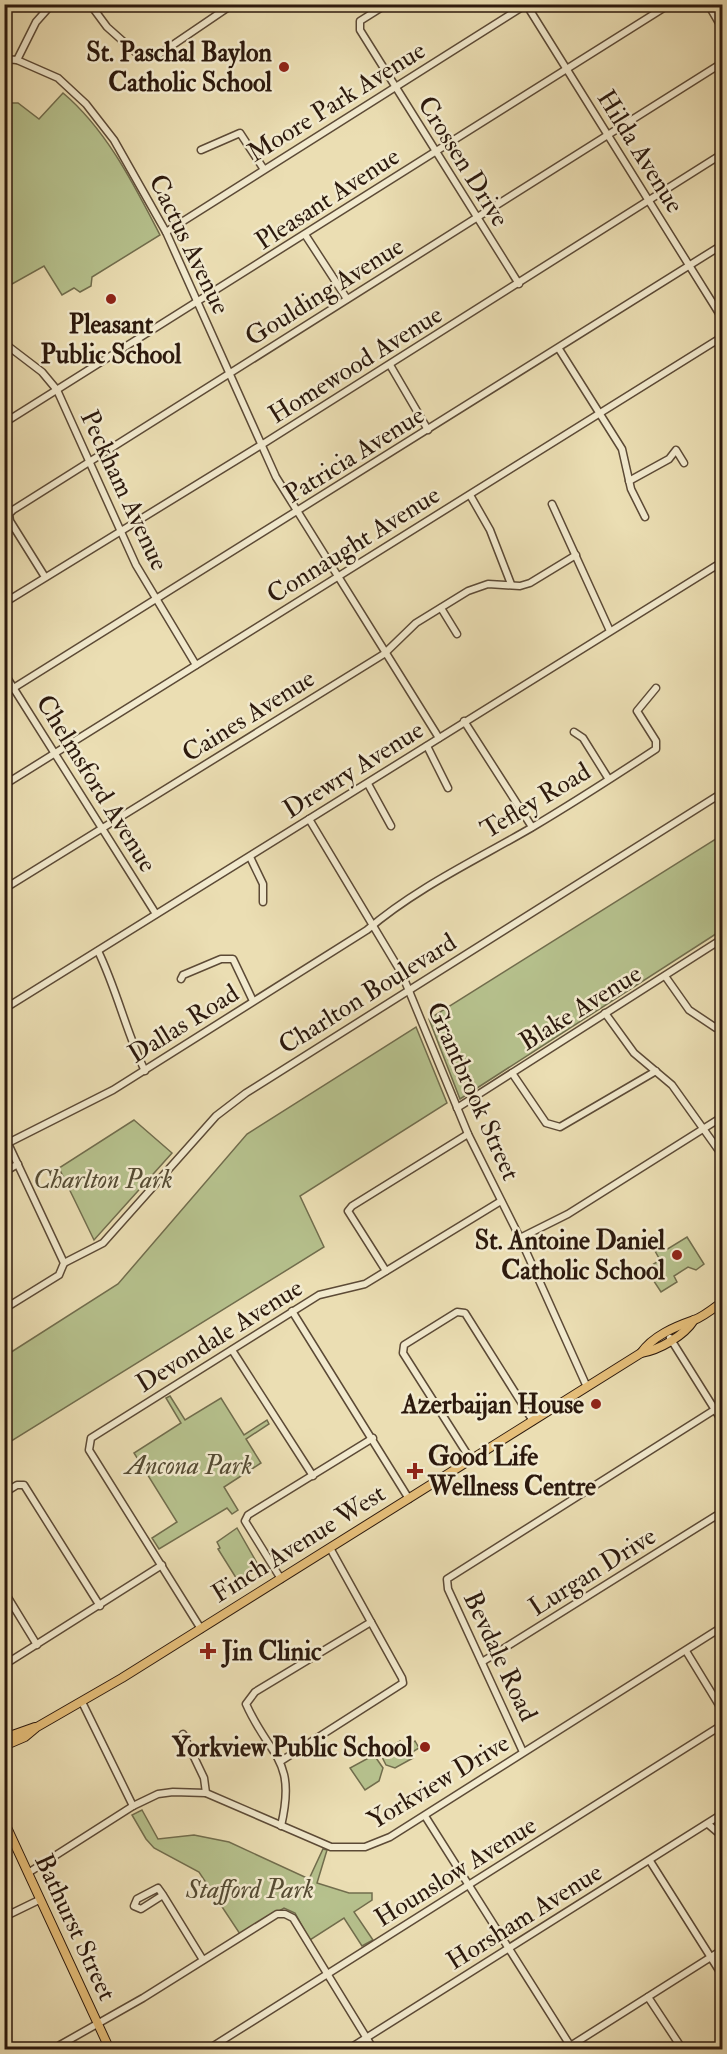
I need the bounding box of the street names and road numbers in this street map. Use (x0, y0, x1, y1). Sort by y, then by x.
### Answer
street label: Moore Park Avenue (242, 34, 431, 169)
street label: Hilda Avenue (590, 84, 691, 219)
street label: Crossen Drive (410, 90, 516, 233)
street label: Pleasant Avenue (249, 140, 406, 257)
street label: Cactus Avenue (141, 169, 237, 320)
street label: Goulding Avenue (239, 230, 410, 353)
street label: Homewood Avenue (263, 299, 448, 431)
street label: Patricia Avenue (279, 399, 431, 511)
street label: Peckham Avenue (73, 405, 175, 576)
street label: Connaught Avenue (261, 479, 446, 611)
street label: Caines Avenue (176, 662, 321, 769)
street label: Chelmsford Avenue (29, 689, 164, 878)
street label: Drewry Avenue (277, 714, 430, 826)
street label: Tefley Road (475, 755, 596, 846)
street label: Charlton Boulevard (273, 926, 463, 1061)
street label: Blake Avenue (514, 958, 648, 1058)
street label: Dallas Road (122, 977, 245, 1070)
street label: Grantbrook Street (419, 997, 527, 1185)
street label: Devondale Avenue (130, 1272, 309, 1400)
street label: Finch Avenue West (206, 1478, 391, 1610)
street label: Lurgan Drive (523, 1520, 662, 1624)
street label: Bevdale Road (456, 1586, 544, 1727)
street label: Yorkview Drive (362, 1727, 515, 1837)
street label: Hounslow Avenue (369, 1809, 543, 1934)
street label: Bathurst Street (27, 1849, 123, 2006)
street label: Horsham Avenue (441, 1856, 608, 1977)

